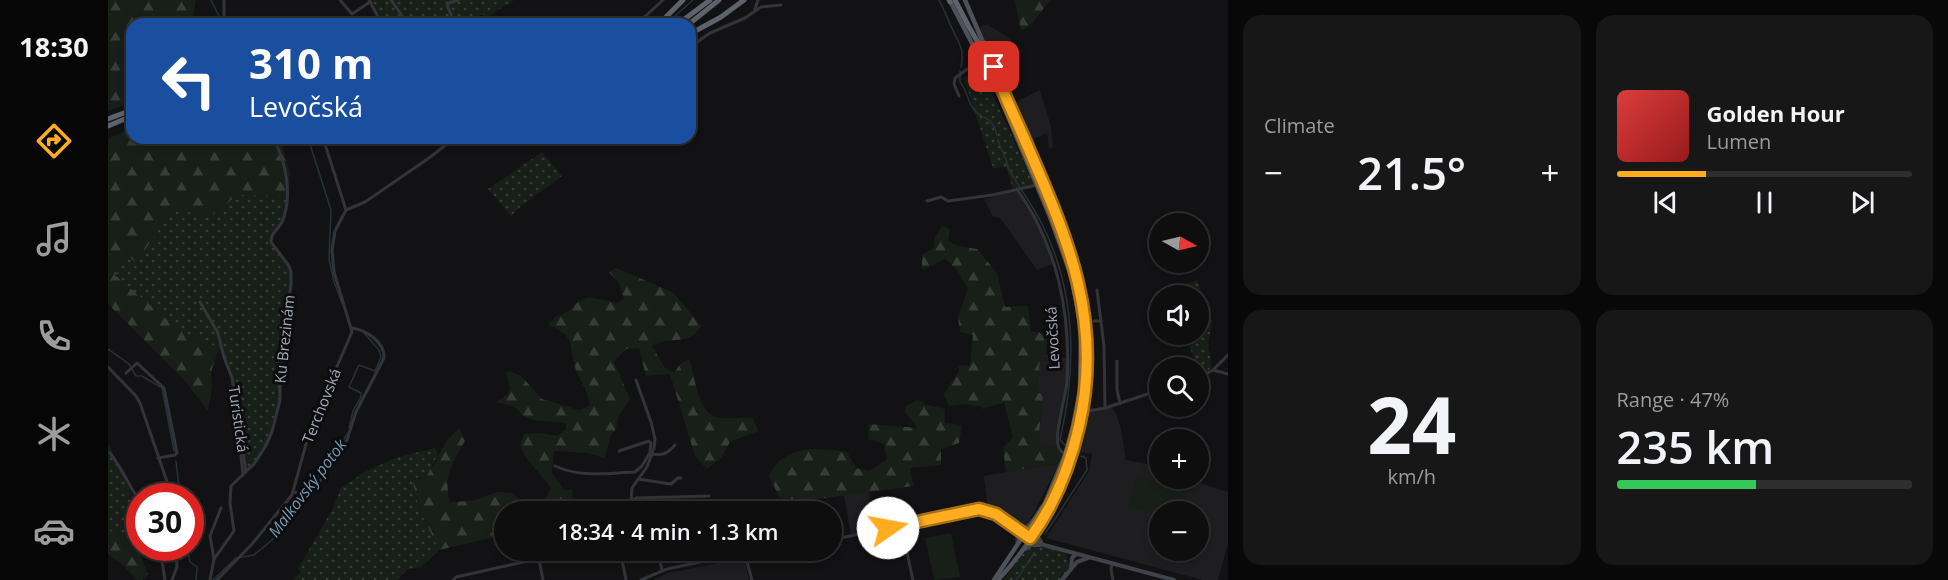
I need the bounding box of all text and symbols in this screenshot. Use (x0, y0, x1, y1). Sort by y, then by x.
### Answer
text: 18:30 (19, 28, 89, 65)
text: 310 m (249, 34, 373, 91)
pin (968, 41, 1019, 92)
icon: left (150, 42, 228, 120)
icon: arrive (977, 50, 1010, 83)
text: Levočská (249, 88, 363, 125)
text: Golden Hour (1707, 98, 1845, 128)
text: Climate (1264, 112, 1335, 139)
icon: directions (33, 120, 75, 162)
text: Lumen (1707, 128, 1771, 155)
text: 21.5° (1357, 142, 1466, 203)
text: − (1264, 150, 1283, 195)
text: + (1541, 150, 1559, 195)
icon: previous (1649, 186, 1682, 219)
icon: pause (1748, 186, 1781, 219)
icon: next (1846, 186, 1879, 219)
north arrow (1149, 213, 1209, 273)
map controls (1149, 213, 1209, 561)
icon: music (33, 218, 75, 260)
button: sound (1149, 285, 1209, 345)
street label: Ku Brezinám (269, 294, 299, 384)
street label: Levočská (1040, 306, 1064, 370)
icon: phone (33, 315, 75, 357)
button: search (1149, 357, 1209, 417)
street label: Terchovská (297, 365, 345, 446)
text: 24 (1367, 371, 1456, 477)
street label: Turistická (224, 384, 254, 453)
text: Range · 47% (1617, 386, 1729, 413)
icon: climate (33, 413, 75, 455)
text: 235 km (1617, 416, 1774, 477)
button: + (1149, 429, 1209, 489)
water label: Malkovský potok (263, 434, 352, 541)
text: km/h (1387, 463, 1436, 490)
speed limit sign: 30 (126, 483, 204, 561)
position arrow (856, 496, 920, 560)
button: − (1149, 501, 1209, 561)
icon: car (33, 510, 75, 552)
text: 18:34 · 4 min · 1.3 km (557, 516, 779, 546)

